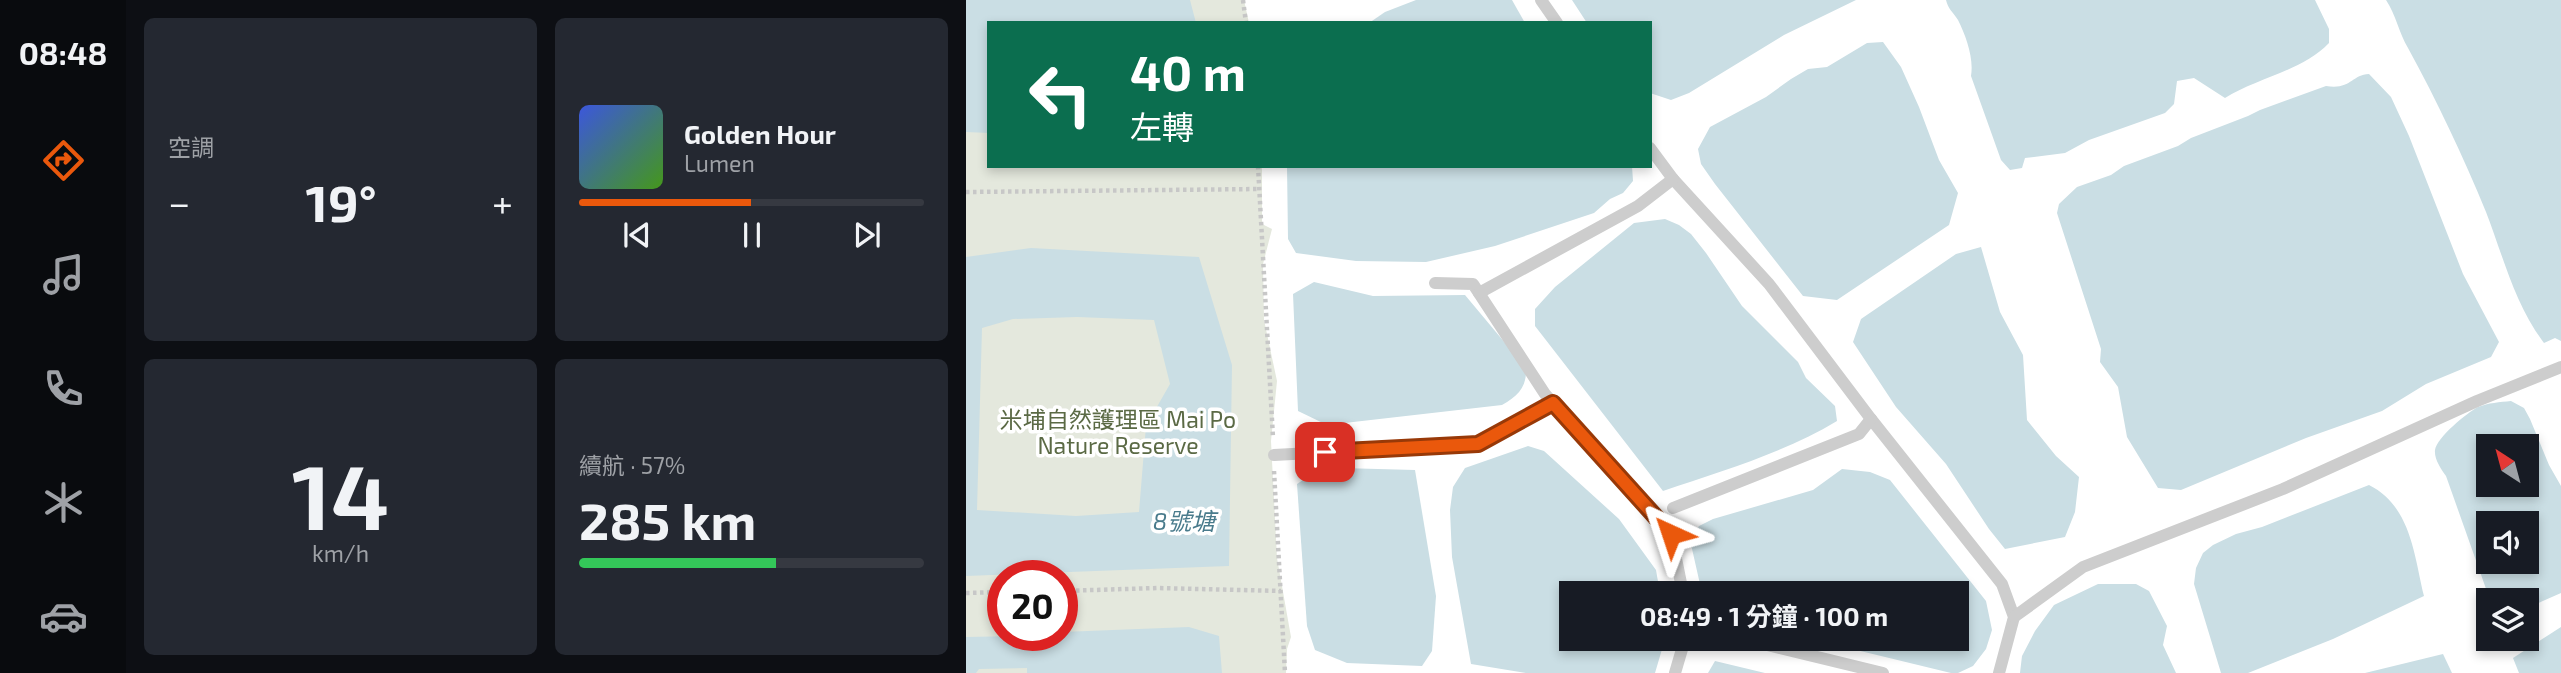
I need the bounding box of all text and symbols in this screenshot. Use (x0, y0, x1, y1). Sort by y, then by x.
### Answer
text: 08:48 (19, 33, 107, 71)
text: 40 m (1130, 42, 1246, 101)
icon: left (1015, 49, 1106, 140)
text: 左轉 (1130, 107, 1194, 145)
text: Golden Hour (684, 118, 836, 149)
text: 空調 (168, 133, 214, 161)
icon: directions (39, 136, 88, 185)
text: Lumen (684, 149, 755, 177)
text: 19° (306, 170, 377, 232)
text: − (168, 179, 190, 225)
text: + (492, 179, 513, 225)
icon: previous (618, 216, 656, 254)
icon: pause (733, 216, 771, 254)
icon: next (848, 216, 886, 254)
icon: music (39, 250, 88, 299)
icon: phone (39, 364, 88, 413)
park label: 米埔自然護理區 Mai Po Nature Reserve (1000, 405, 1236, 459)
pin (1295, 422, 1355, 482)
icon: arrive (1306, 433, 1344, 471)
north arrow (2476, 434, 2539, 497)
map controls (2476, 434, 2539, 651)
text: 14 (292, 439, 389, 548)
text: 續航 · 57% (579, 451, 685, 479)
icon: climate (39, 478, 88, 527)
text: 285 km (579, 488, 756, 550)
position arrow (1634, 497, 1708, 571)
water label: 8號塘 (1153, 506, 1219, 535)
button: sound (2476, 511, 2539, 574)
text: km/h (312, 539, 369, 567)
speed limit sign: 20 (987, 560, 1078, 651)
button: layers (2476, 588, 2539, 651)
icon: car (39, 592, 88, 641)
text: 08:49 · 1 分鐘 · 100 m (1640, 600, 1888, 631)

